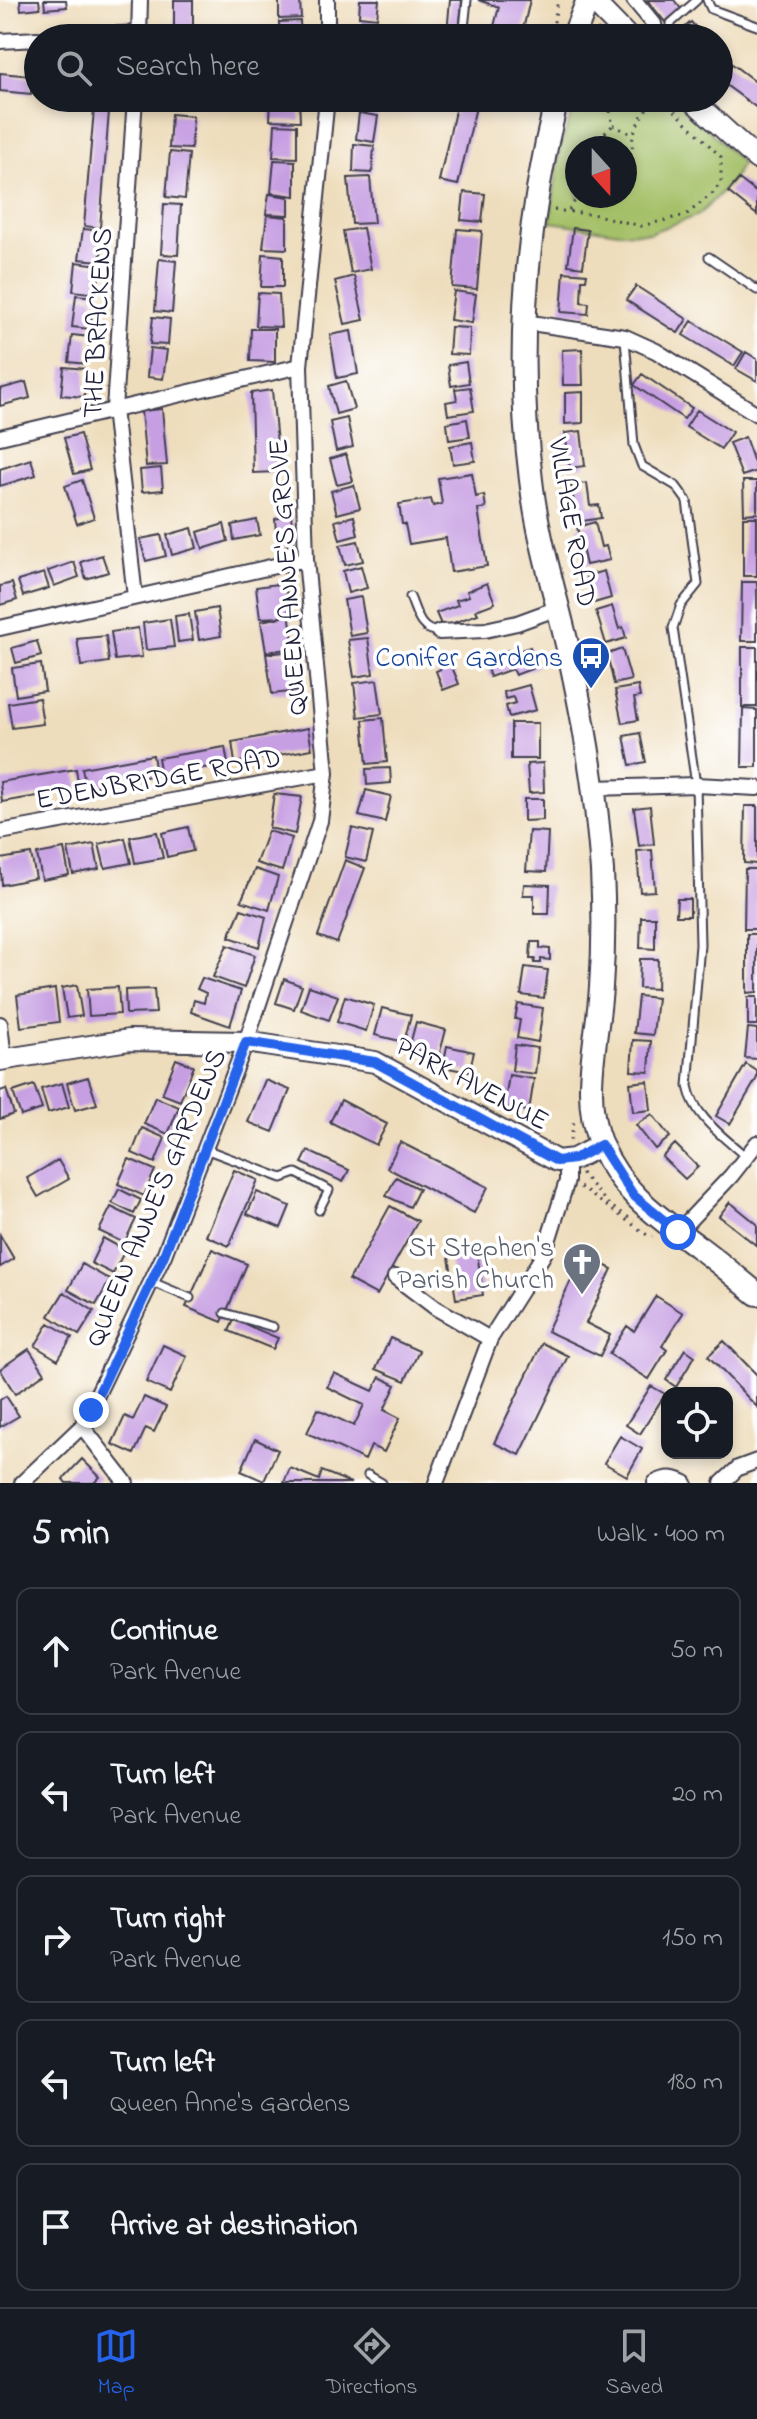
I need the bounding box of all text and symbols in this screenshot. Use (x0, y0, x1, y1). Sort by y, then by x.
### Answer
search box (24, 24, 733, 112)
icon: search (52, 46, 96, 90)
text: Search here (116, 46, 260, 90)
north arrow (565, 136, 637, 208)
street label: THE BRACKENS (74, 227, 125, 419)
street label: VILLAGE ROAD (535, 434, 606, 610)
street label: QUEEN ANNE'S GROVE (259, 437, 320, 716)
bus stop icon: Conifer Gardens (570, 635, 612, 690)
place label: Conifer Gardens (375, 639, 563, 680)
street label: EDENBRIDGE ROAD (33, 739, 284, 822)
street label: PARK AVENUE (387, 1027, 556, 1143)
street label: QUEEN ANNE'S GARDENS (76, 1043, 239, 1354)
route start (660, 1214, 696, 1250)
place label: St Stephen's Parish Church (397, 1229, 554, 1302)
church icon: St Stephen's Parish Church (561, 1241, 603, 1296)
map controls (661, 1387, 733, 1459)
button: locate (661, 1387, 733, 1459)
route end (73, 1392, 109, 1428)
text: 5 min (32, 1510, 109, 1560)
text: Walk · 400 m (597, 1516, 725, 1554)
text: Continue (110, 1610, 218, 1654)
icon: ahead (34, 1629, 78, 1673)
text: 50 m (670, 1632, 723, 1670)
text: Park Avenue (110, 1654, 241, 1692)
text: Turn left (110, 1754, 215, 1798)
icon: left (34, 1773, 78, 1817)
text: 20 m (672, 1776, 723, 1814)
text: Park Avenue (110, 1798, 241, 1836)
text: Turn right (110, 1898, 225, 1942)
icon: right (34, 1917, 78, 1961)
text: 150 m (662, 1920, 723, 1958)
text: Park Avenue (110, 1942, 241, 1980)
text: Turn left (110, 2042, 215, 2086)
icon: left (34, 2061, 78, 2105)
text: 180 m (667, 2064, 723, 2102)
text: Queen Anne's Gardens (110, 2086, 351, 2124)
icon: arrive (34, 2205, 78, 2249)
text: Arrive at destination (110, 2205, 358, 2249)
tab: Map (94, 2324, 138, 2404)
tab: Directions (326, 2324, 417, 2404)
tab: Saved (606, 2324, 663, 2404)

